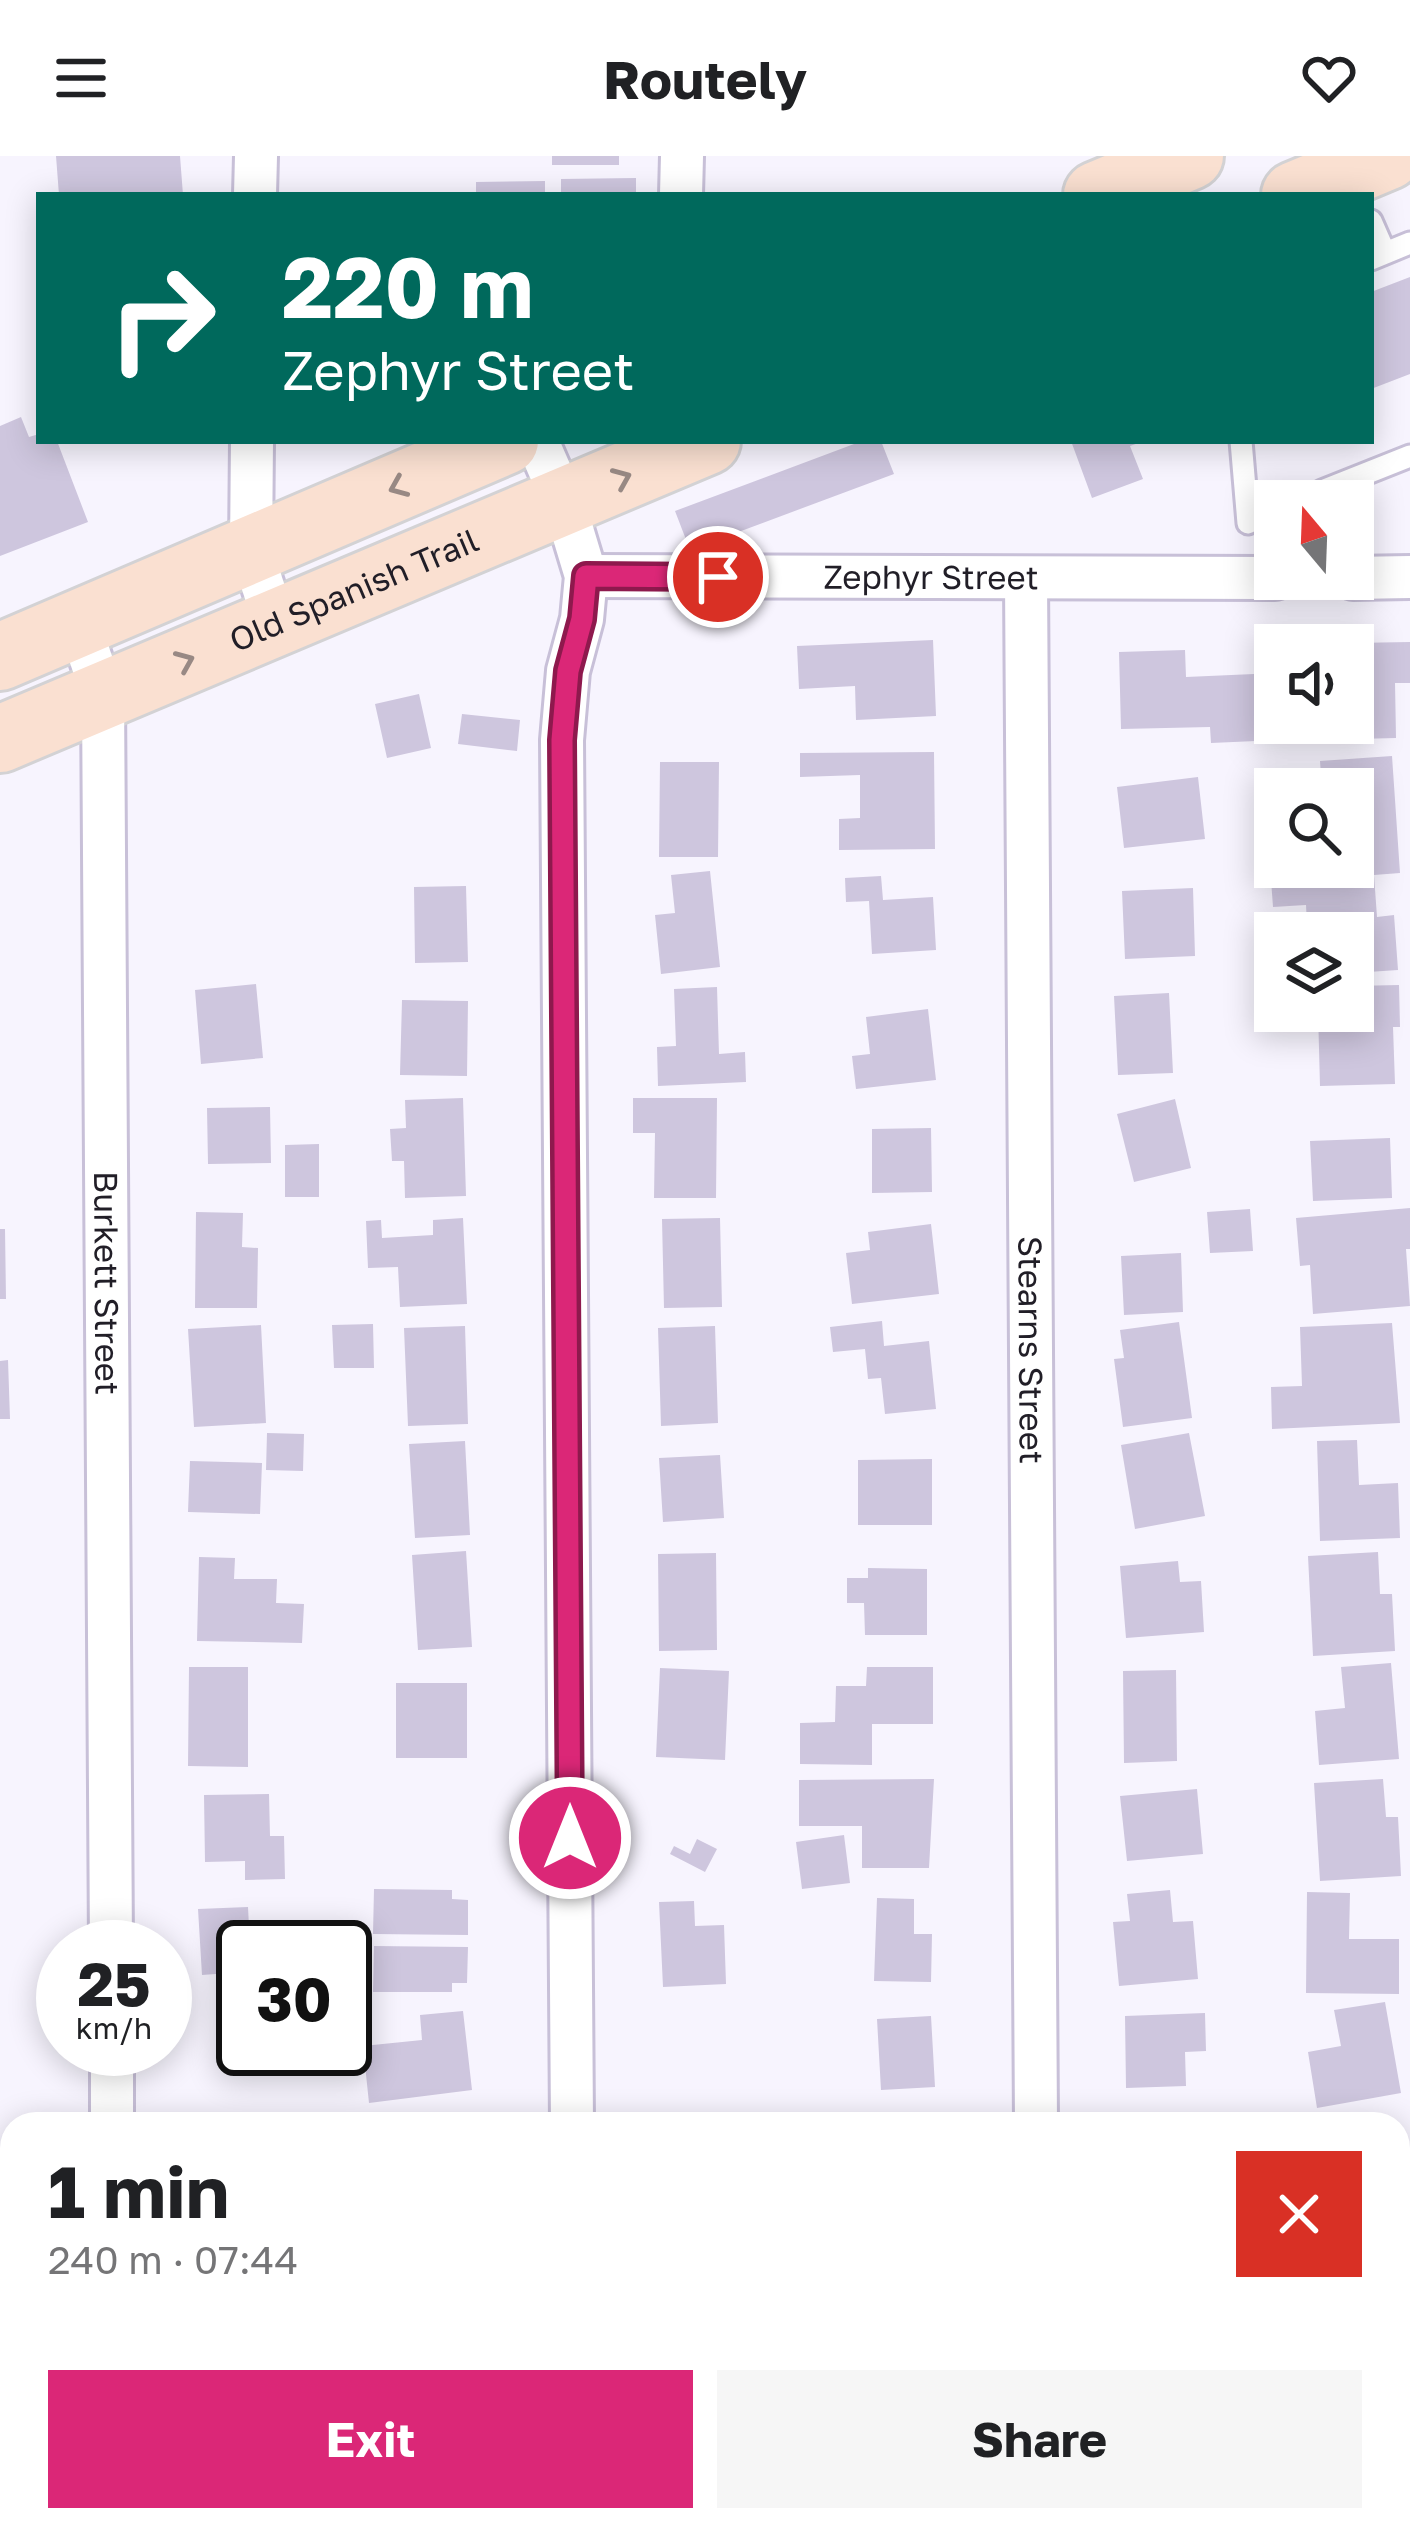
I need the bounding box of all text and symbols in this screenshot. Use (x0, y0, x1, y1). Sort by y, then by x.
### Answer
icon: menu (48, 45, 114, 111)
icon: heart (1296, 45, 1362, 111)
text: Routely (603, 46, 807, 111)
text: 220 m (282, 236, 534, 336)
icon: right (84, 240, 240, 396)
text: Zephyr Street (282, 337, 635, 402)
one-way arrow (610, 468, 632, 492)
one-way arrow (389, 473, 410, 497)
north arrow (1254, 480, 1374, 600)
map controls (1254, 480, 1374, 1032)
street label: Old Spanish Trail (223, 520, 484, 659)
pin (667, 526, 769, 628)
icon: arrive (685, 544, 751, 610)
street label: Zephyr Street (823, 557, 1039, 596)
button: sound (1254, 624, 1374, 744)
one-way arrow (174, 651, 195, 675)
button: search (1254, 768, 1374, 888)
button: layers (1254, 912, 1374, 1032)
street label: Burkett Street (87, 1171, 127, 1395)
street label: Stearns Street (1011, 1236, 1052, 1464)
position arrow (507, 1775, 633, 1901)
speed limit sign: 30 (216, 1920, 372, 2076)
text: 25 (77, 1947, 151, 2019)
text: km/h (76, 2010, 152, 2046)
text: 1 min (48, 2147, 229, 2234)
button: close (1236, 2151, 1362, 2277)
text: 240 m · 07:44 (48, 2236, 298, 2283)
button: Exit (48, 2370, 693, 2508)
button: Share (717, 2370, 1362, 2508)

